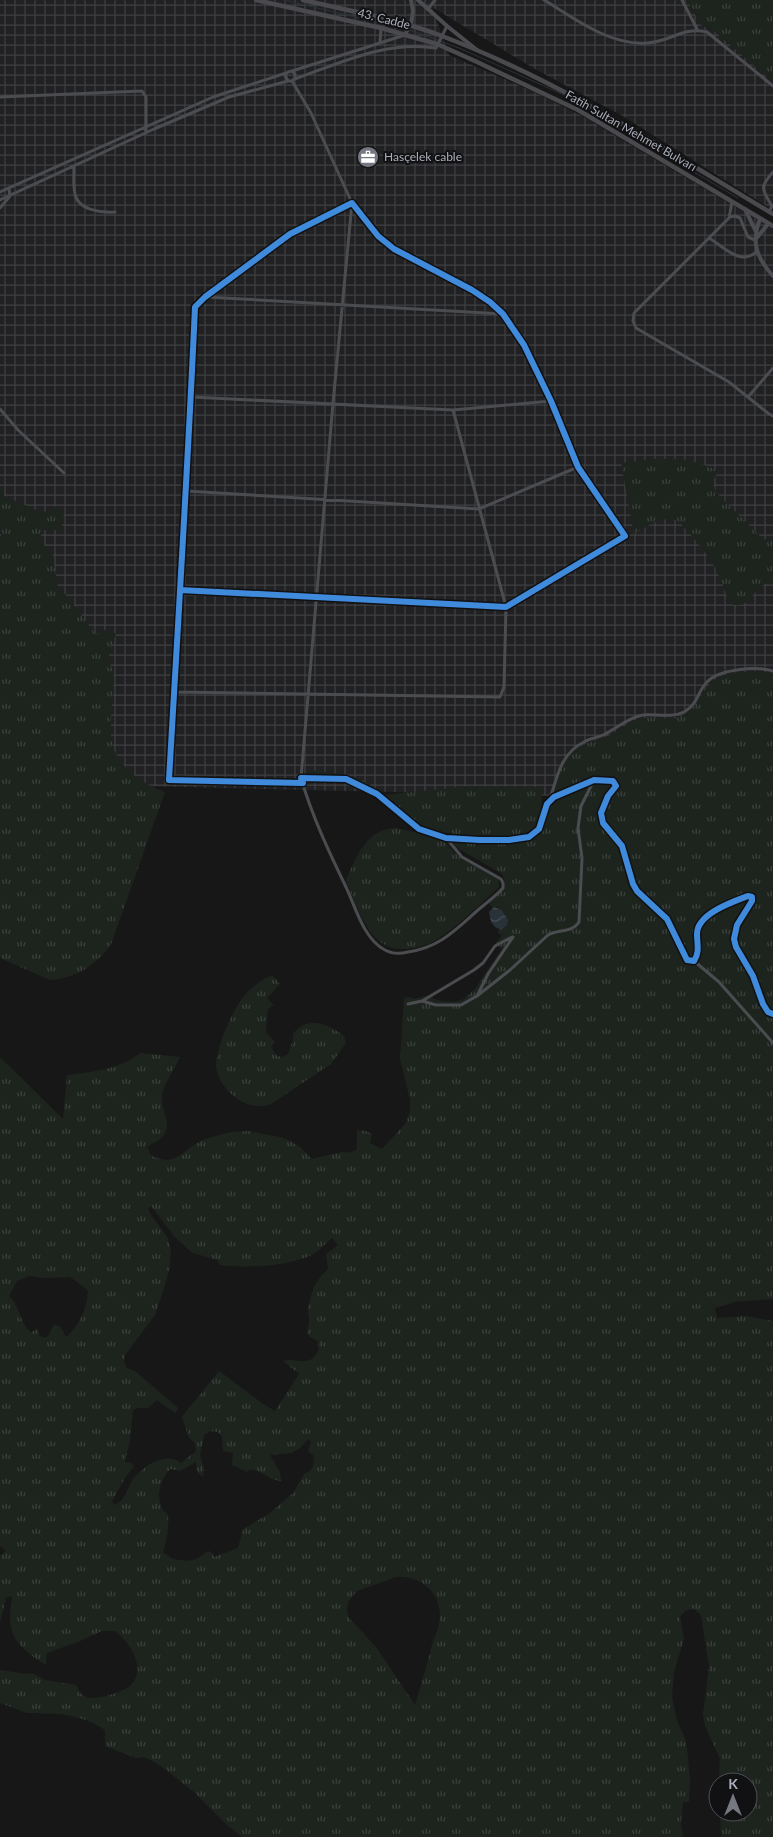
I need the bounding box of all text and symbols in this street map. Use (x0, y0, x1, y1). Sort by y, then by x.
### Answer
street label: 43. Cadde (356, 5, 412, 32)
street label: Fatih Sultan Mehmet Bulvarı (563, 87, 699, 174)
office icon: Hasçelek cable (356, 145, 380, 169)
place label: Hasçelek cable (384, 149, 462, 164)
north arrow (708, 1772, 758, 1822)
text: K (728, 1775, 738, 1792)

